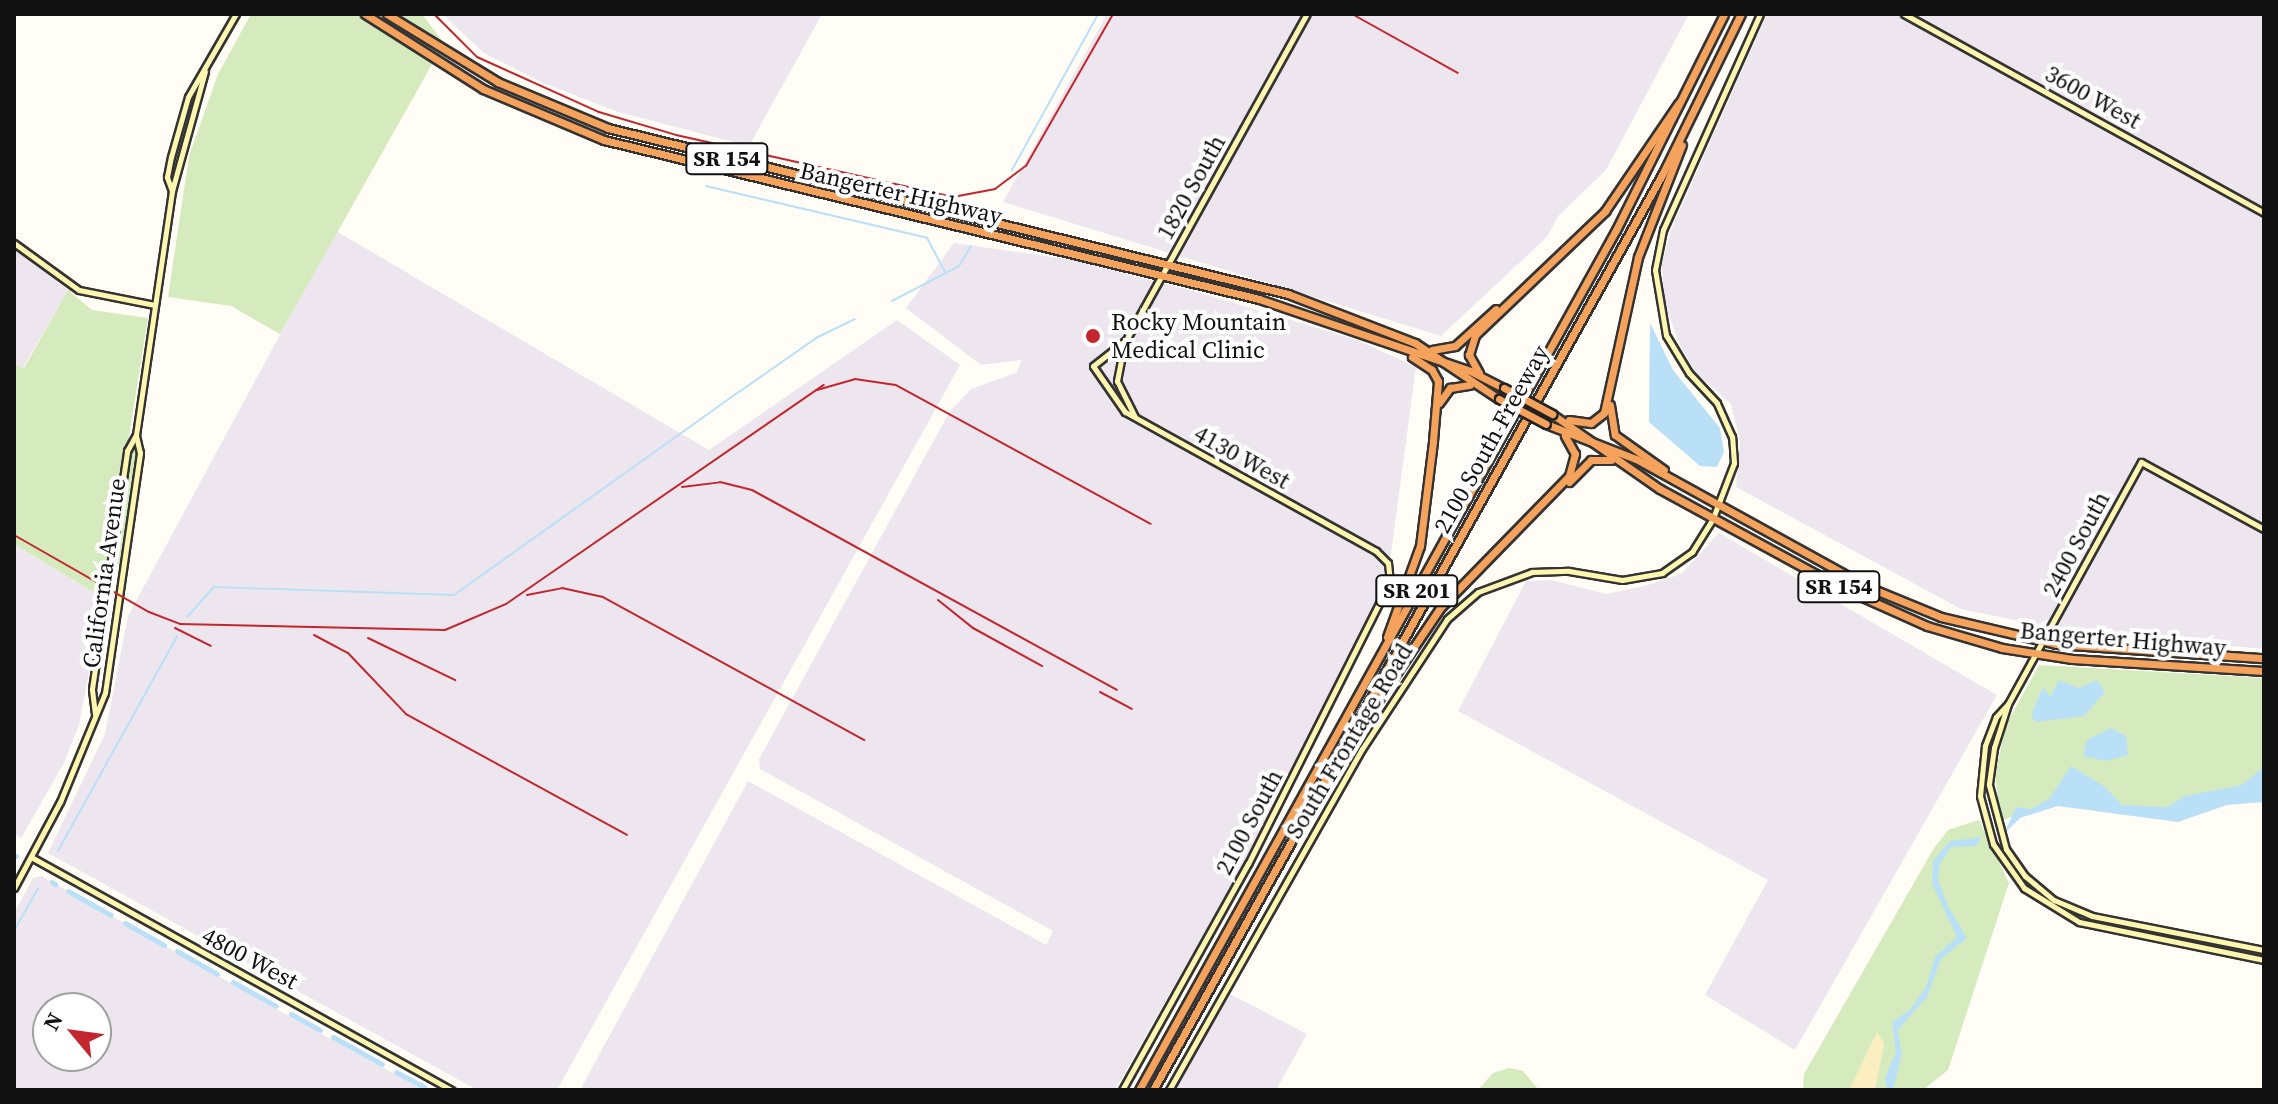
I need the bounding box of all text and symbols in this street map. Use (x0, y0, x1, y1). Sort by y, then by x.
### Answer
street label: 3600 West (2040, 59, 2146, 135)
street label: 1820 South (1151, 130, 1231, 244)
road number: SR 154 (685, 141, 769, 177)
street label: Bangerter Highway (797, 156, 1005, 230)
place label: Rocky Mountain Medical Clinic (1111, 308, 1286, 364)
marker: Rocky Mountain Medical Clinic (1082, 325, 1104, 347)
street label: 2100 South Freeway (1427, 340, 1555, 538)
street label: 4130 West (1189, 419, 1295, 495)
street label: California Avenue (76, 476, 132, 670)
street label: 2400 South (2036, 486, 2116, 602)
road number: SR 154 (1797, 569, 1881, 605)
road number: SR 201 (1375, 573, 1459, 609)
street label: Bangerter Highway (2019, 616, 2227, 662)
street label: South Frontage Road (1279, 638, 1419, 844)
street label: 2100 South (1209, 764, 1289, 880)
street label: 4800 West (197, 921, 303, 995)
north arrow (32, 992, 112, 1072)
text: N (36, 1007, 70, 1036)

